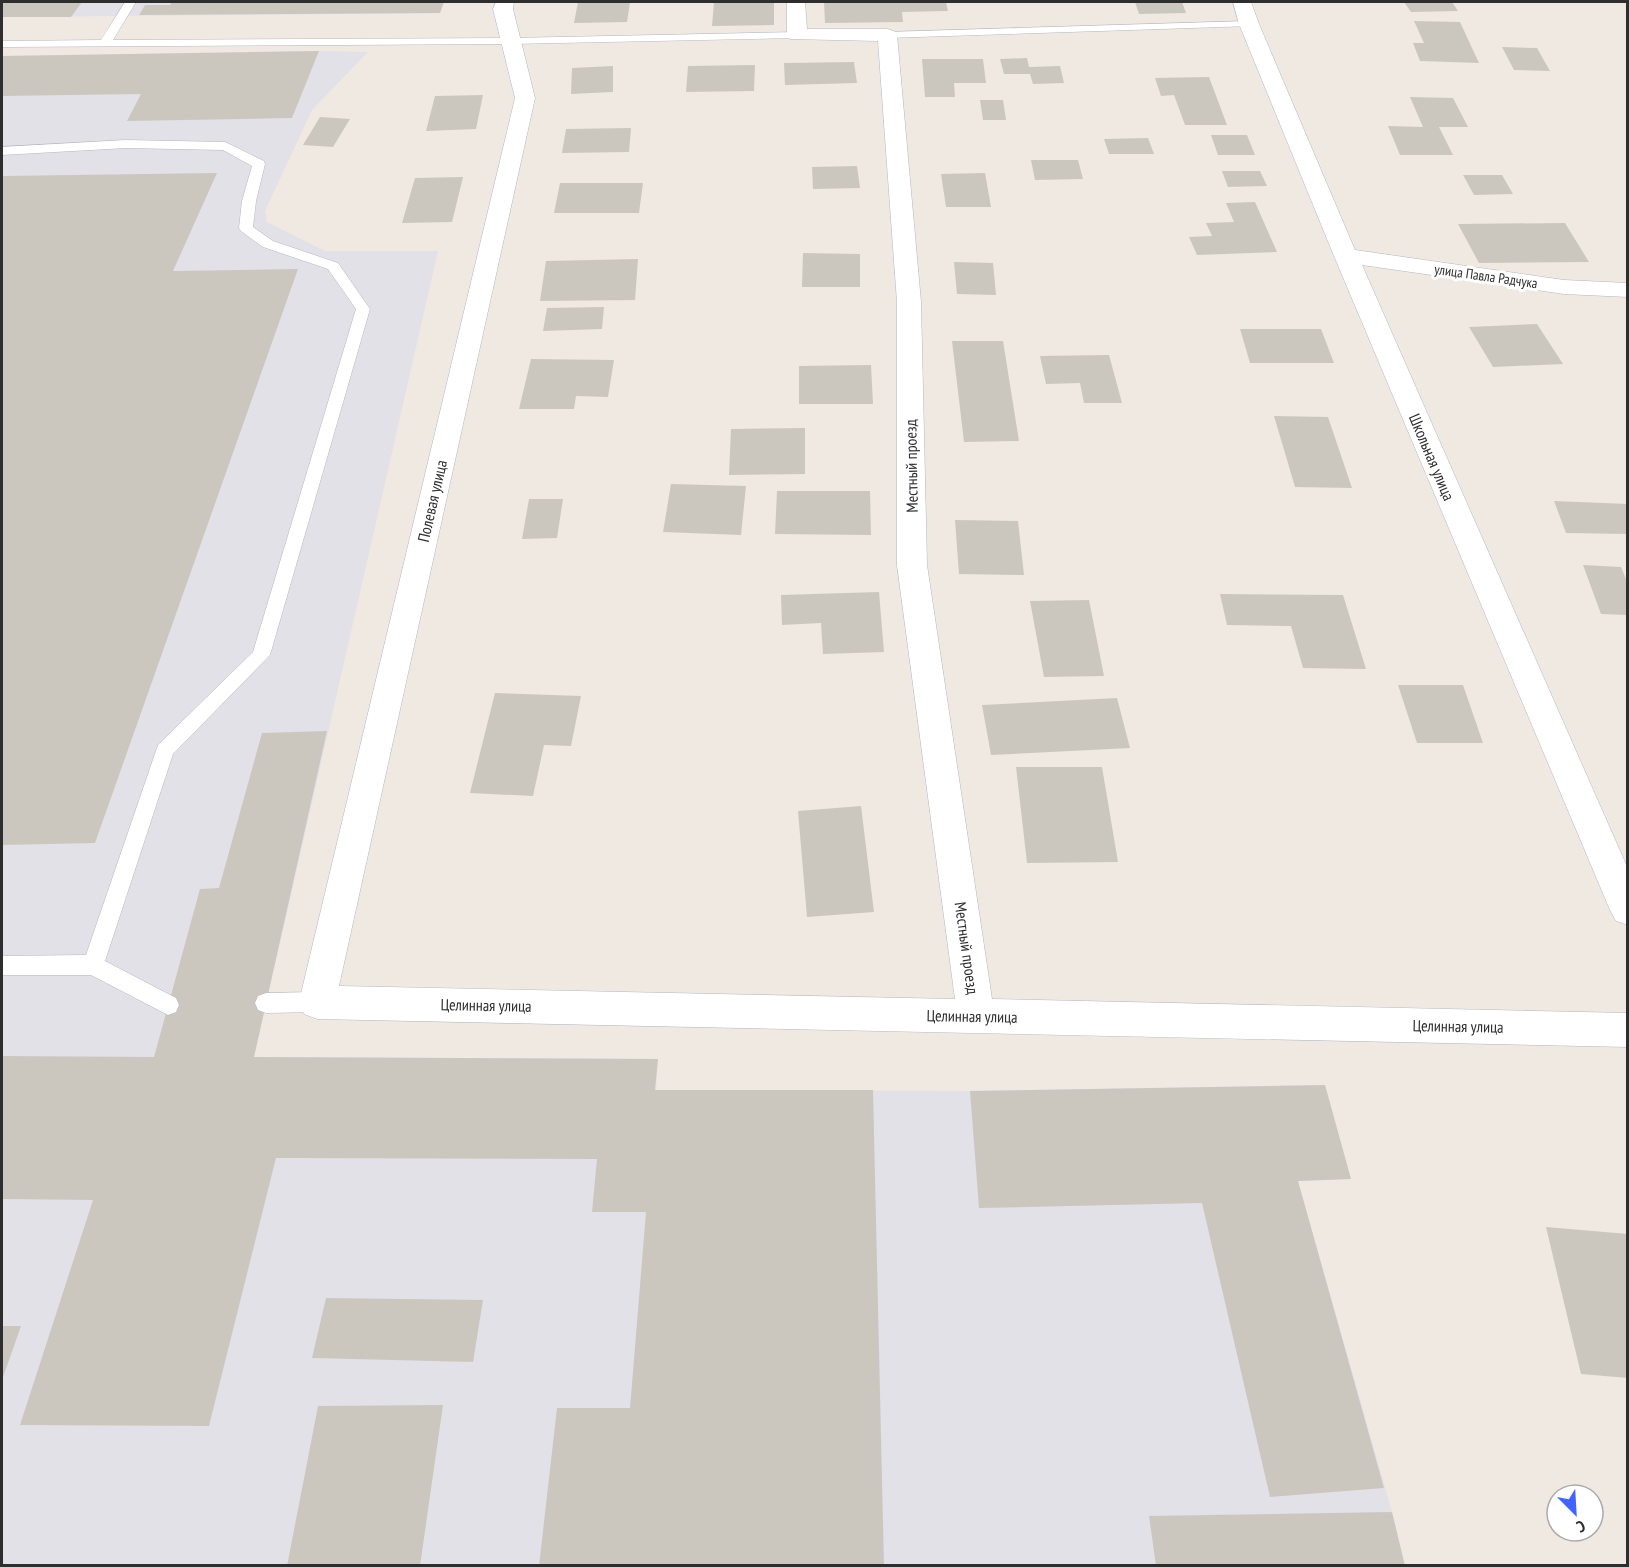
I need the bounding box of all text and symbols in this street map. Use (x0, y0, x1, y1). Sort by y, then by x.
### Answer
street label: улица Павла Радчука (1433, 260, 1539, 292)
street label: Школьная улица (1405, 411, 1459, 503)
street label: Местный проезд (900, 419, 922, 513)
street label: Полевая улица (413, 458, 451, 544)
street label: Местный проезд (951, 900, 983, 996)
street label: Целинная улица (440, 994, 532, 1016)
street label: Целинная улица (926, 1005, 1018, 1027)
street label: Целинная улица (1412, 1015, 1504, 1037)
north arrow (1545, 1483, 1605, 1543)
text: С (1573, 1516, 1589, 1538)

